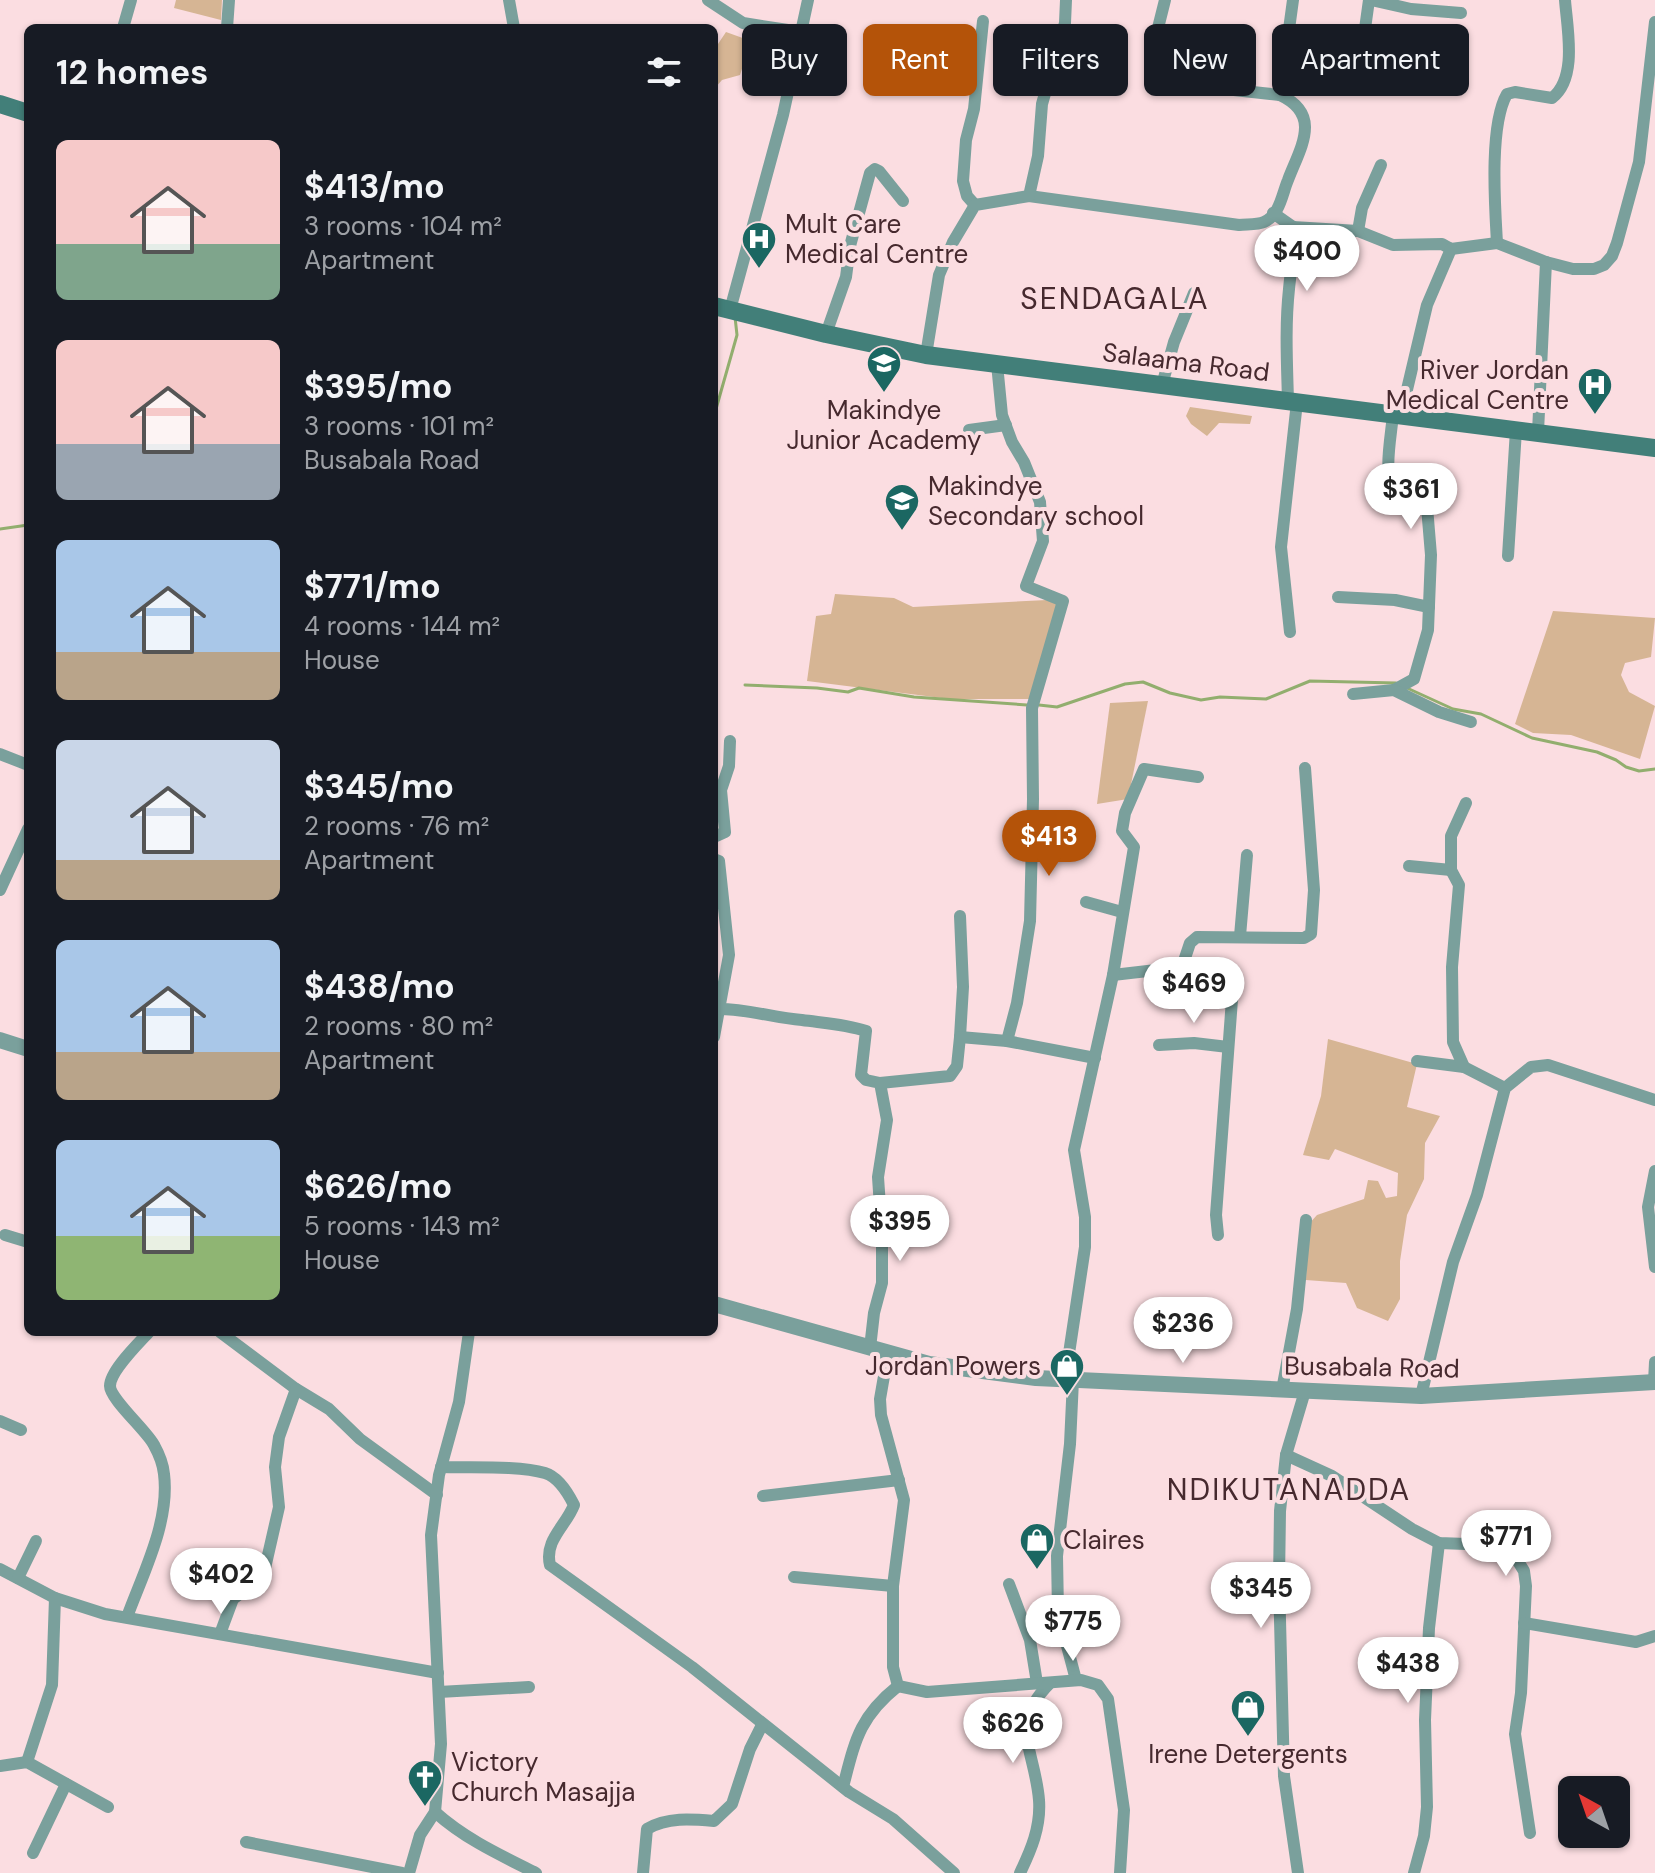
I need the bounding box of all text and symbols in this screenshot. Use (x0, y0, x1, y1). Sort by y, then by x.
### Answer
chip: Buy (742, 24, 847, 96)
chip: Rent (863, 24, 977, 96)
chip: Filters (993, 24, 1128, 96)
chip: New (1144, 24, 1256, 96)
chip: Apartment (1272, 24, 1469, 96)
text: 12 homes (56, 50, 208, 95)
icon: filters (642, 50, 686, 94)
text: $413/mo (304, 164, 445, 209)
icon: home (120, 172, 216, 268)
place label: Mult Care Medical Centre (785, 207, 968, 271)
text: 3 rooms · 104 m² (304, 209, 502, 243)
hospital icon: Mult Care Medical Centre (740, 220, 778, 270)
pin: $400 (1260, 225, 1354, 293)
text: $400 (1272, 234, 1342, 268)
text: Apartment (304, 243, 435, 277)
district label: SENDAGALA (1020, 279, 1210, 318)
street label: Salaama Road (1101, 335, 1271, 389)
school or university icon: Makindye Junior Academy (865, 344, 903, 394)
place label: River Jordan Medical Centre (1386, 353, 1569, 417)
text: $395/mo (304, 364, 453, 409)
hospital icon: River Jordan Medical Centre (1576, 366, 1614, 416)
icon: home (120, 372, 216, 468)
place label: Makindye Junior Academy (787, 393, 981, 457)
text: 3 rooms · 101 m² (304, 409, 494, 443)
text: Busabala Road (304, 443, 480, 477)
pin: $361 (1364, 463, 1458, 531)
place label: Makindye Secondary school (928, 469, 1144, 533)
text: $361 (1382, 472, 1440, 506)
school or university icon: Makindye Secondary school (883, 482, 921, 532)
text: $771/mo (304, 564, 441, 609)
icon: home (120, 572, 216, 668)
text: 4 rooms · 144 m² (304, 609, 500, 643)
text: House (304, 643, 380, 677)
text: $345/mo (304, 764, 454, 809)
icon: home (120, 772, 216, 868)
text: 2 rooms · 76 m² (304, 809, 489, 843)
pin: $413 (1002, 810, 1096, 878)
text: $413 (1020, 819, 1078, 853)
text: Apartment (304, 843, 435, 877)
pin: $469 (1147, 957, 1241, 1025)
text: $438/mo (304, 964, 455, 1009)
text: $469 (1161, 966, 1227, 1000)
icon: home (120, 972, 216, 1068)
text: 2 rooms · 80 m² (304, 1009, 493, 1043)
text: Apartment (304, 1043, 435, 1077)
text: $626/mo (304, 1164, 452, 1209)
icon: home (120, 1172, 216, 1268)
pin: $395 (853, 1195, 947, 1263)
text: $395 (868, 1204, 932, 1238)
text: 5 rooms · 143 m² (304, 1209, 500, 1243)
text: House (304, 1243, 380, 1277)
pin: $236 (1136, 1297, 1230, 1365)
text: $236 (1152, 1306, 1214, 1340)
shop icon: Jordan Powers (1048, 1347, 1086, 1397)
street label: Busabala Road (1284, 1348, 1460, 1386)
place label: Jordan Powers (865, 1349, 1041, 1383)
district label: NDIKUTANADDA (1167, 1470, 1411, 1509)
pin: $771 (1459, 1510, 1553, 1578)
text: $771 (1479, 1519, 1533, 1553)
shop icon: Claires (1018, 1521, 1056, 1571)
place label: Claires (1063, 1523, 1145, 1557)
pin: $402 (174, 1548, 268, 1616)
text: $402 (188, 1557, 254, 1591)
pin: $345 (1214, 1562, 1308, 1630)
text: $345 (1229, 1571, 1293, 1605)
pin: $775 (1026, 1595, 1120, 1663)
text: $775 (1043, 1604, 1103, 1638)
pin: $438 (1361, 1637, 1455, 1705)
text: $438 (1376, 1646, 1440, 1680)
shop icon: Irene Detergents (1229, 1688, 1267, 1738)
pin: $626 (966, 1697, 1060, 1765)
text: $626 (981, 1706, 1045, 1740)
place label: Irene Detergents (1148, 1737, 1348, 1771)
place label: Victory Church Masajja (451, 1745, 635, 1809)
church icon: Victory Church Masajja (406, 1758, 444, 1808)
north arrow (1558, 1776, 1630, 1848)
map controls (1558, 1776, 1630, 1848)

